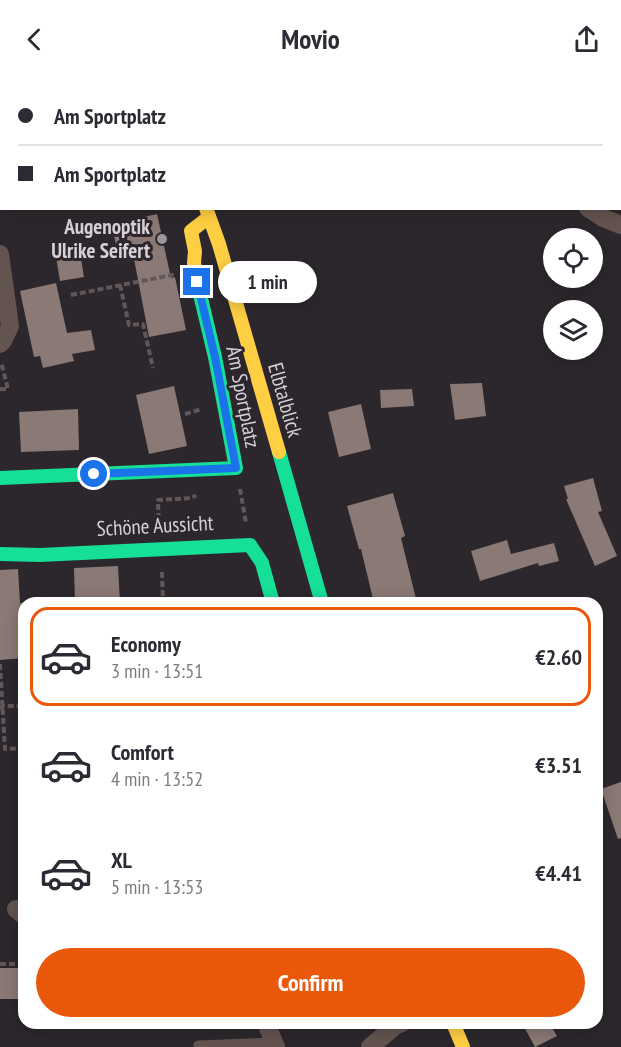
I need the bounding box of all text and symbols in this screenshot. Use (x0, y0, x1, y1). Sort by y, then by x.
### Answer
text: Movio (281, 22, 340, 56)
icon: back (18, 23, 51, 56)
icon: share (570, 23, 603, 56)
text: Am Sportplatz (54, 102, 166, 130)
text: Am Sportplatz (54, 160, 166, 188)
place label: Augenoptik Ulrike Seifert (51, 213, 150, 264)
map controls (543, 228, 603, 360)
button: locate (543, 228, 603, 288)
marker: Augenoptik Ulrike Seifert (155, 232, 169, 246)
callout: 1 min (218, 261, 317, 303)
route end (183, 268, 210, 295)
text: 1 min (247, 269, 288, 295)
button: layers (543, 300, 603, 360)
street label: Am Sportplatz (220, 344, 267, 450)
street label: Elbtalblick (262, 359, 309, 440)
route start (80, 460, 107, 487)
street label: Schöne Aussicht (96, 509, 214, 542)
icon: car (39, 630, 93, 684)
text: Economy (111, 630, 181, 658)
text: €2.60 (535, 643, 582, 671)
text: 3 min · 13:51 (111, 658, 203, 684)
icon: car (39, 738, 93, 792)
text: Comfort (111, 738, 174, 766)
text: €3.51 (535, 751, 582, 779)
text: 4 min · 13:52 (111, 766, 203, 792)
icon: car (39, 846, 93, 900)
text: XL (111, 846, 132, 874)
text: €4.41 (535, 859, 582, 887)
text: 5 min · 13:53 (111, 874, 203, 900)
button: Confirm (36, 948, 585, 1017)

